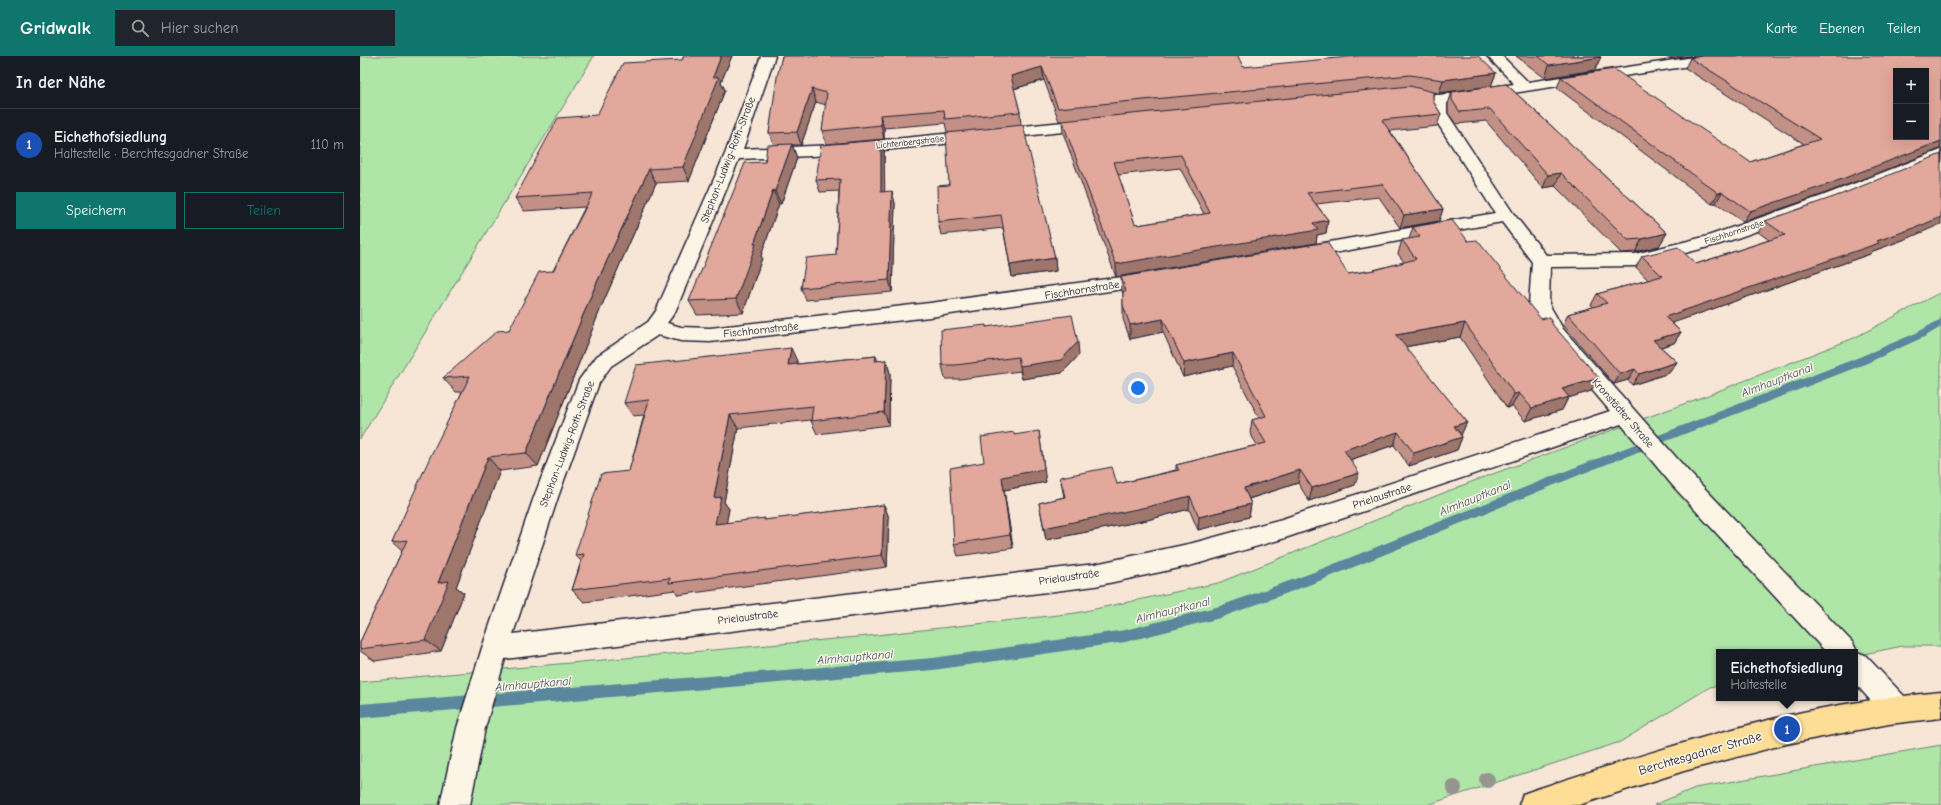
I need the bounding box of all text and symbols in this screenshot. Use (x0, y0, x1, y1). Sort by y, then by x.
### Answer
search box (115, 10, 395, 46)
text: Gridwalk (20, 17, 91, 39)
icon: search (129, 17, 151, 39)
text: Hier suchen (161, 19, 239, 37)
text: Karte (1766, 20, 1797, 37)
text: Ebenen (1819, 20, 1865, 37)
text: Teilen (1887, 20, 1921, 37)
map controls (1893, 68, 1929, 140)
button: + (1893, 68, 1929, 104)
text: In der Nähe (16, 73, 105, 92)
street label: Stephan-Ludwig-Roth-Straße (698, 94, 758, 225)
button: − (1893, 104, 1929, 140)
text: Eichethofsiedlung (54, 128, 167, 146)
street label: Lichtenbergstraße (875, 133, 945, 151)
text: 1 (26, 137, 32, 152)
text: 110 m (311, 137, 344, 152)
text: Haltestelle · Berchtesgadner Straße (54, 146, 249, 161)
button: Speichern (16, 192, 176, 229)
button: Teilen (184, 192, 344, 229)
street label: Fischhornstraße (1703, 218, 1765, 246)
street label: Fischhornstraße (1044, 278, 1121, 302)
street label: Fischhornstraße (723, 320, 800, 340)
water label: Almhauptkanal (1738, 360, 1815, 401)
street label: Kronstädter Straße (1589, 376, 1657, 451)
street label: Stephan-Ludwig-Roth-Straße (537, 378, 597, 509)
your location (1128, 378, 1148, 398)
water label: Almhauptkanal (1436, 477, 1513, 519)
street label: Prielaustraße (1351, 480, 1414, 512)
street label: Prielaustraße (1038, 566, 1101, 588)
water label: Almhauptkanal (1133, 594, 1212, 626)
street label: Prielaustraße (717, 607, 780, 627)
water label: Almhauptkanal (815, 647, 894, 667)
popup (1716, 649, 1858, 701)
text: Eichethofsiedlung (1730, 659, 1844, 677)
water label: Almhauptkanal (493, 674, 572, 694)
text: Haltestelle (1730, 677, 1787, 692)
pin: 1 (1774, 714, 1800, 744)
street label: Berchtesgadner Straße (1637, 728, 1764, 778)

